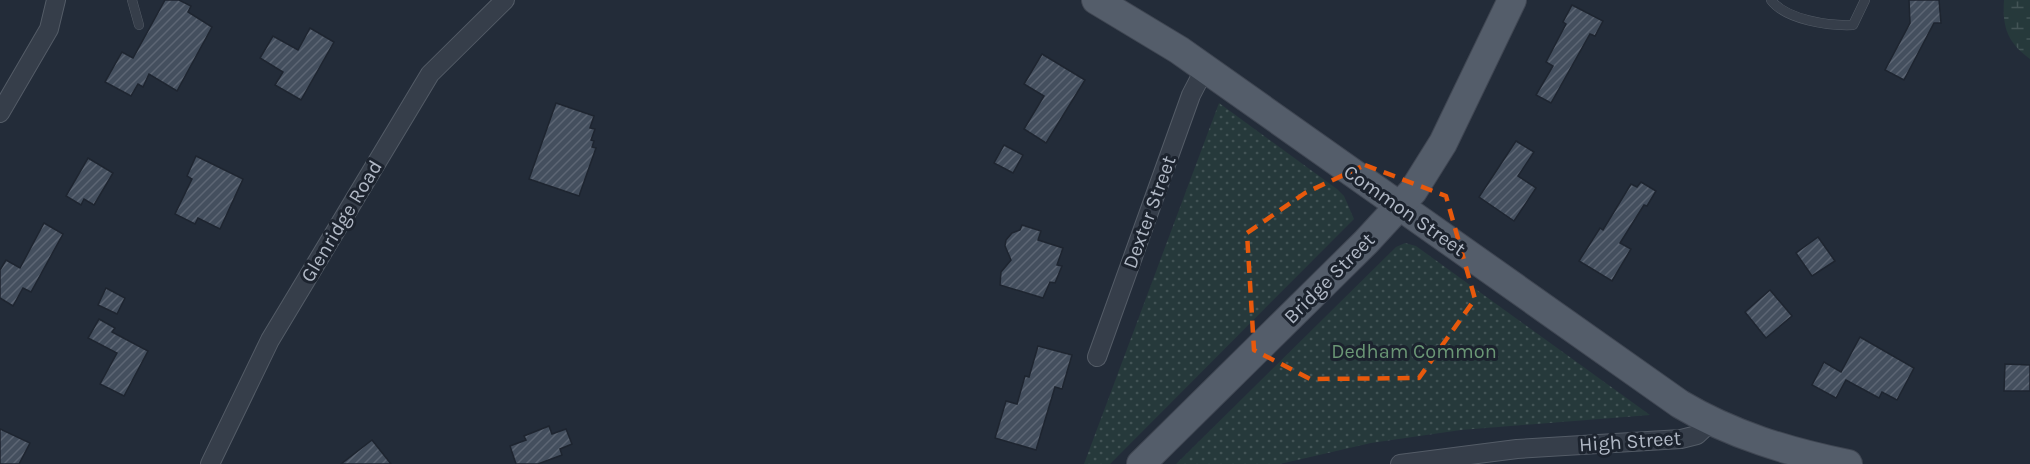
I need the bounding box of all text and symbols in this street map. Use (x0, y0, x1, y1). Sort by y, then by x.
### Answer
street label: Dexter Street (1118, 152, 1181, 272)
street label: Glenridge Road (296, 156, 387, 286)
street label: Common Street (1339, 160, 1470, 261)
street label: Bridge Street (1279, 228, 1380, 328)
park label: Dedham Common (1331, 340, 1497, 363)
street label: High Street (1578, 426, 1682, 457)

